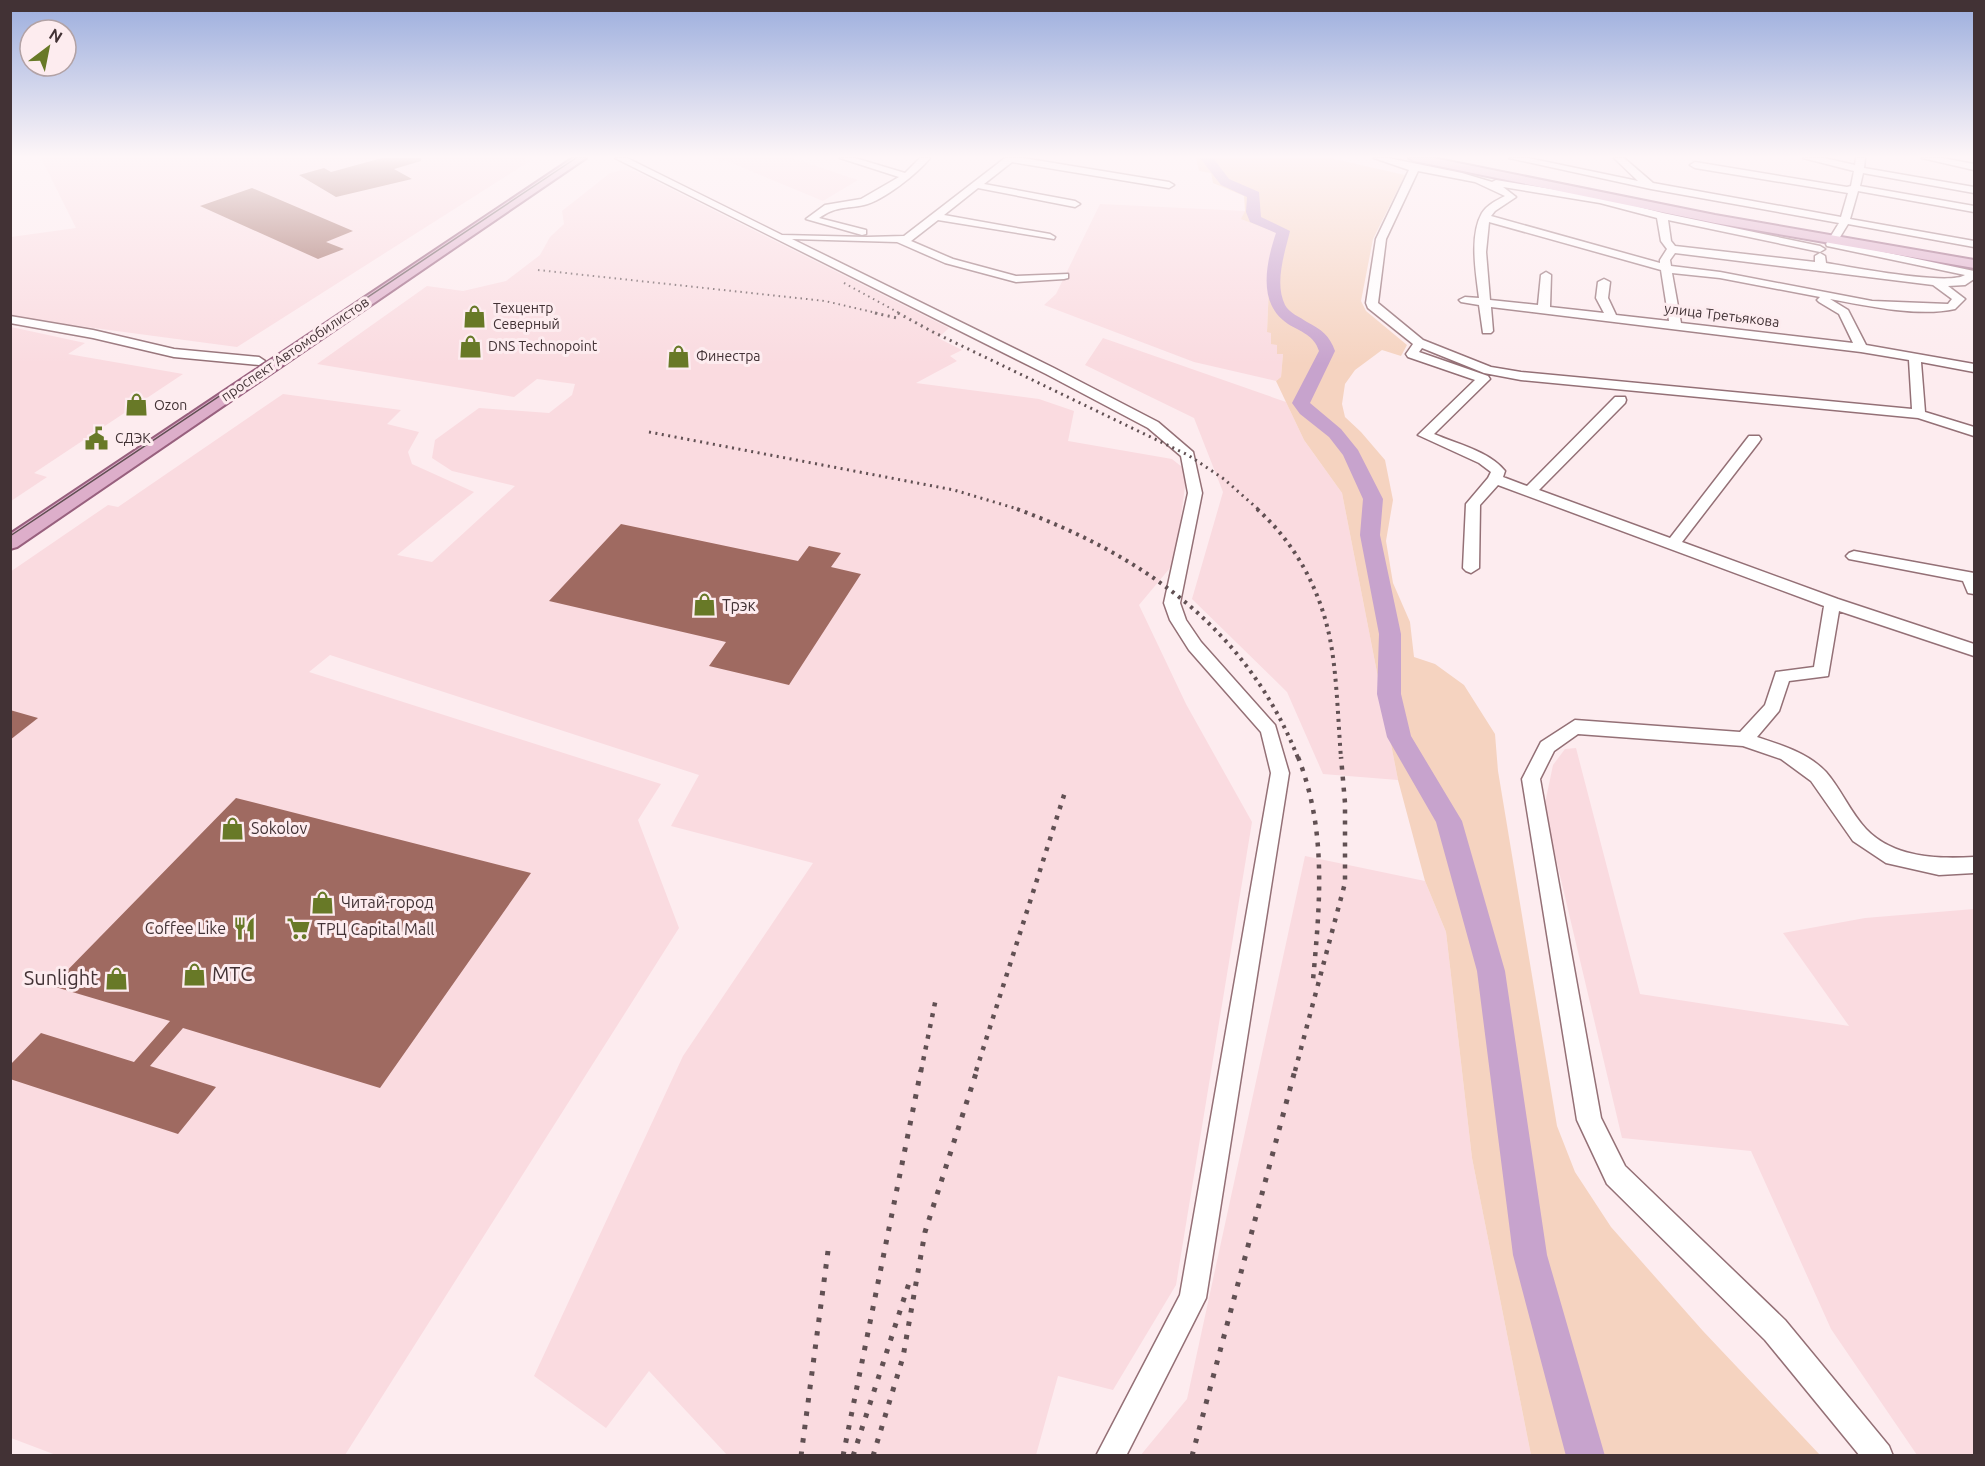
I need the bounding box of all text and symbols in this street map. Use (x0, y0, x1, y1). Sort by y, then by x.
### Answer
north arrow (18, 18, 78, 78)
text: N (46, 24, 66, 46)
street label: проспект Автомобилистов (218, 294, 372, 404)
place label: Техцентр Северный (493, 300, 560, 332)
street label: улица Третьякова (1664, 300, 1780, 330)
shop icon: Техцентр Северный (462, 303, 488, 329)
shop icon: DNS Technopoint (457, 333, 483, 359)
place label: DNS Technopoint (488, 338, 598, 354)
shop icon: Финестра (665, 343, 691, 369)
place label: Финестра (696, 348, 761, 364)
shop icon: Ozon (123, 392, 149, 418)
place label: Ozon (154, 397, 187, 413)
public building icon: СДЭК (84, 425, 110, 451)
place label: СДЭК (115, 430, 151, 446)
shop icon: Трэк (691, 592, 717, 618)
place label: Трэк (722, 596, 756, 614)
shop icon: Sokolov (220, 815, 246, 841)
place label: Sokolov (251, 819, 307, 837)
shop icon: Читай-город (310, 889, 336, 915)
place label: Читай-город (341, 893, 434, 911)
restaurant icon: Coffee Like (231, 915, 257, 941)
supermarket icon: ТРЦ Capital Mall (286, 916, 312, 942)
place label: Coffee Like (145, 919, 226, 937)
place label: ТРЦ Capital Mall (317, 920, 435, 938)
shop icon: МТС (181, 961, 207, 987)
place label: МТС (212, 962, 253, 985)
shop icon: Sunlight (103, 965, 129, 991)
place label: Sunlight (24, 966, 98, 989)

